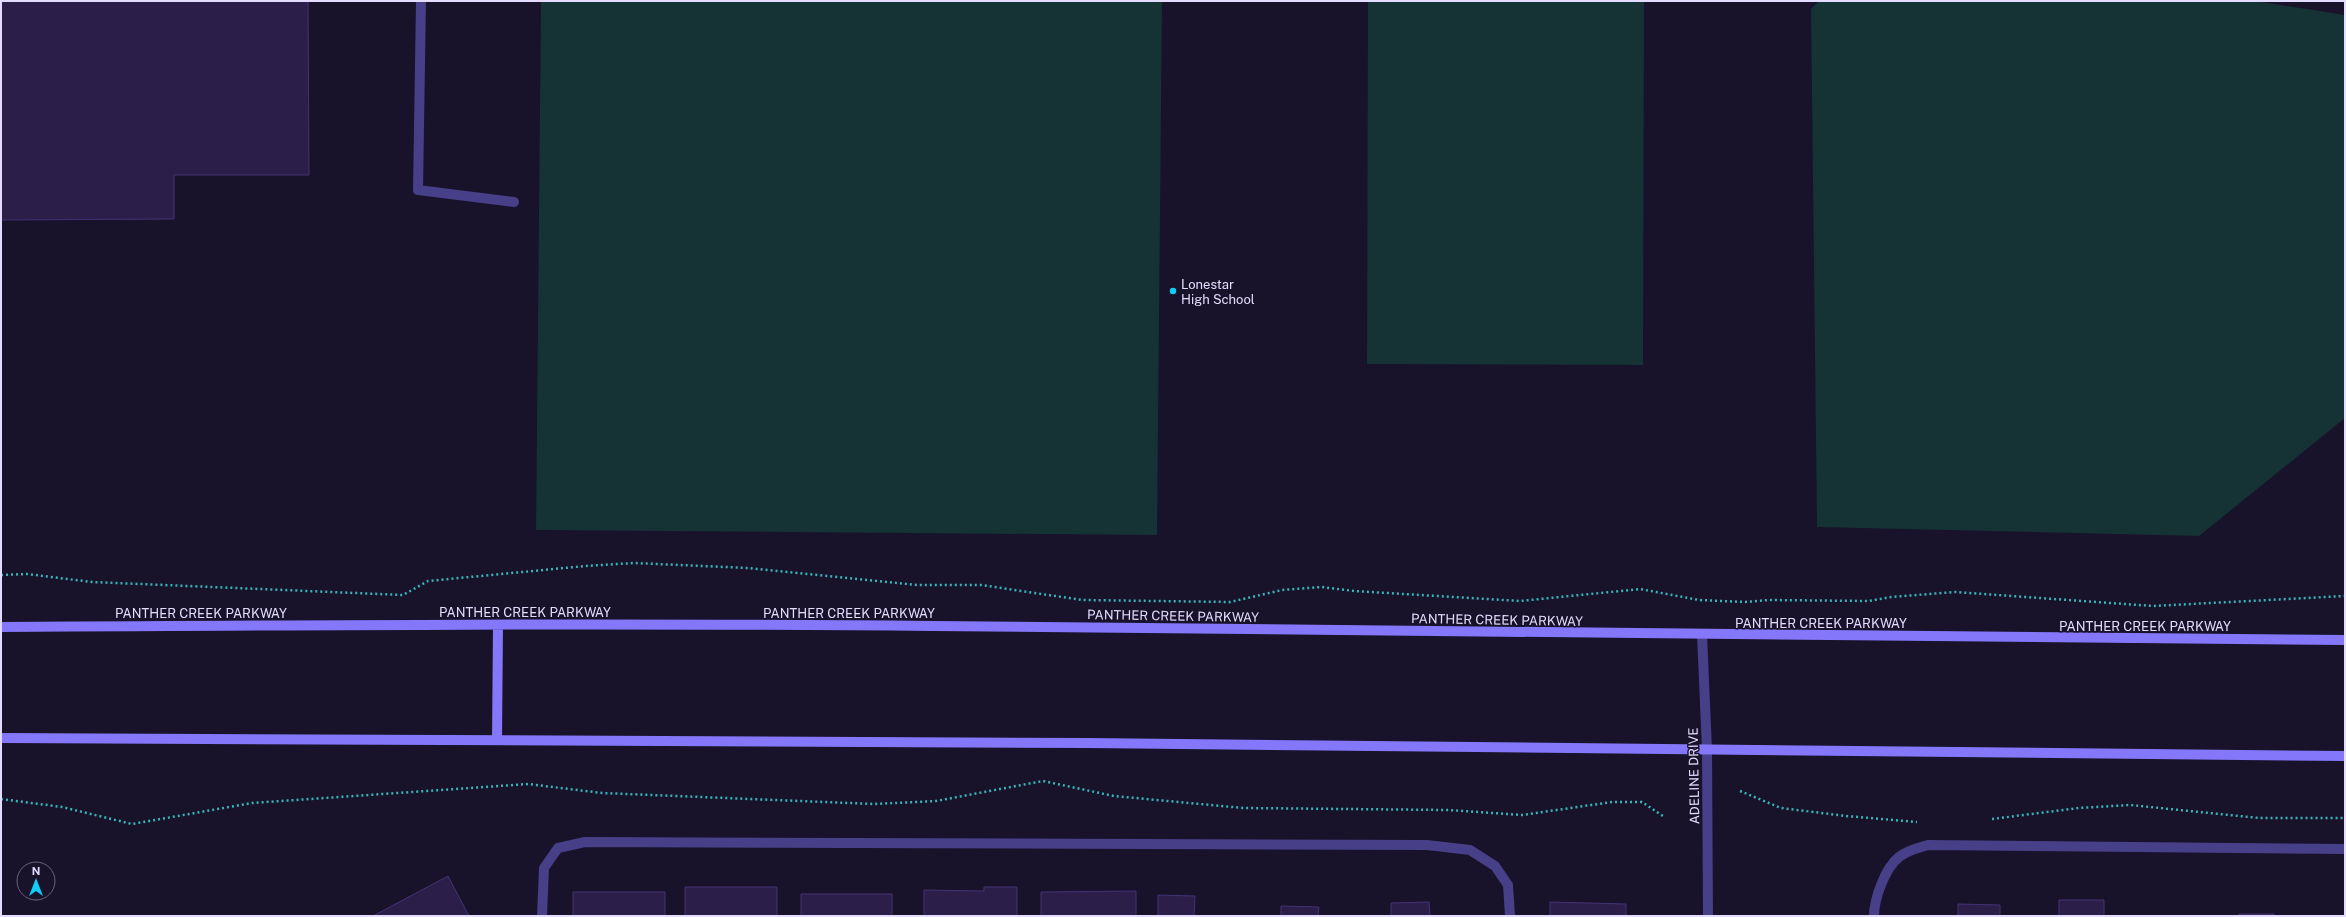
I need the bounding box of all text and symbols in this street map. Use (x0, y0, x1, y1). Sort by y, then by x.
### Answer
place label: Lonestar High School (1181, 277, 1255, 307)
marker: Lonestar High School (1168, 286, 1178, 296)
street label: PANTHER CREEK PARKWAY (439, 605, 611, 620)
street label: PANTHER CREEK PARKWAY (115, 606, 287, 621)
street label: PANTHER CREEK PARKWAY (763, 606, 935, 621)
street label: PANTHER CREEK PARKWAY (1087, 607, 1259, 625)
street label: PANTHER CREEK PARKWAY (1411, 611, 1583, 629)
street label: PANTHER CREEK PARKWAY (1735, 616, 1907, 631)
street label: PANTHER CREEK PARKWAY (2059, 619, 2231, 634)
street label: ADELINE DRIVE (1686, 727, 1702, 825)
north arrow (16, 861, 56, 901)
text: N (32, 865, 40, 877)

